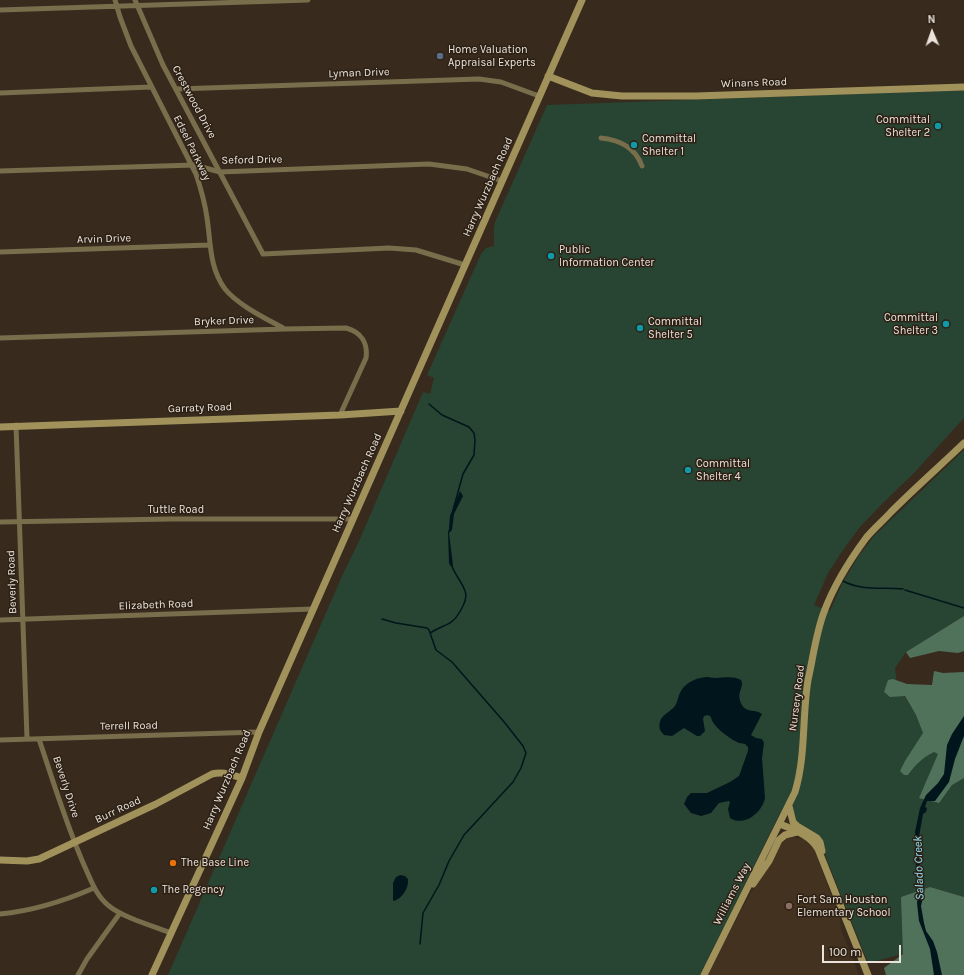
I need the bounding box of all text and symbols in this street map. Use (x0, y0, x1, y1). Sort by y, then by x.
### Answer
north arrow (912, 12, 952, 52)
text: N (927, 13, 936, 26)
place label: Home Valuation Appraisal Experts (448, 43, 536, 69)
marker: Home Valuation Appraisal Experts (435, 51, 445, 61)
street label: Crestwood Drive (169, 63, 219, 141)
street label: Lyman Drive (328, 65, 390, 81)
street label: Winans Road (721, 75, 787, 91)
street label: Edsel Parkway (170, 113, 214, 183)
place label: Committal Shelter 2 (876, 113, 930, 139)
marker: Committal Shelter 2 (933, 121, 943, 131)
place label: Committal Shelter 1 (642, 132, 696, 158)
street label: Harry Wurzbach Road (460, 135, 516, 239)
marker: Committal Shelter 1 (629, 140, 639, 150)
street label: Seford Drive (221, 153, 283, 167)
street label: Arvin Drive (77, 231, 131, 247)
place label: Public Information Center (559, 243, 654, 269)
marker: Public Information Center (546, 251, 556, 261)
place label: Committal Shelter 3 (884, 311, 938, 337)
street label: Bryker Drive (194, 313, 254, 329)
place label: Committal Shelter 5 (648, 315, 702, 341)
marker: Committal Shelter 3 (941, 319, 951, 329)
marker: Committal Shelter 5 (635, 323, 645, 333)
street label: Garraty Road (168, 400, 232, 416)
street label: Harry Wurzbach Road (329, 431, 385, 535)
place label: Committal Shelter 4 (696, 457, 750, 483)
marker: Committal Shelter 4 (683, 465, 693, 475)
street label: Tuttle Road (148, 503, 204, 517)
street label: Beverly Road (4, 550, 20, 614)
street label: Elizabeth Road (118, 597, 194, 613)
street label: Nursery Road (786, 664, 808, 732)
street label: Terrell Road (100, 719, 158, 733)
street label: Harry Wurzbach Road (200, 728, 254, 832)
street label: Beverly Drive (50, 754, 82, 820)
street label: Burr Road (93, 794, 143, 826)
water label: Salado Creek (911, 836, 927, 900)
place label: The Base Line (181, 856, 249, 870)
marker: The Base Line (168, 858, 178, 868)
street label: Williams Way (711, 861, 753, 927)
place label: The Regency (162, 883, 224, 897)
marker: The Regency (149, 885, 159, 895)
place label: Fort Sam Houston Elementary School (797, 893, 890, 919)
marker: Fort Sam Houston Elementary School (784, 901, 794, 911)
scale bar (824, 937, 903, 963)
text: 100 m (829, 945, 861, 959)

